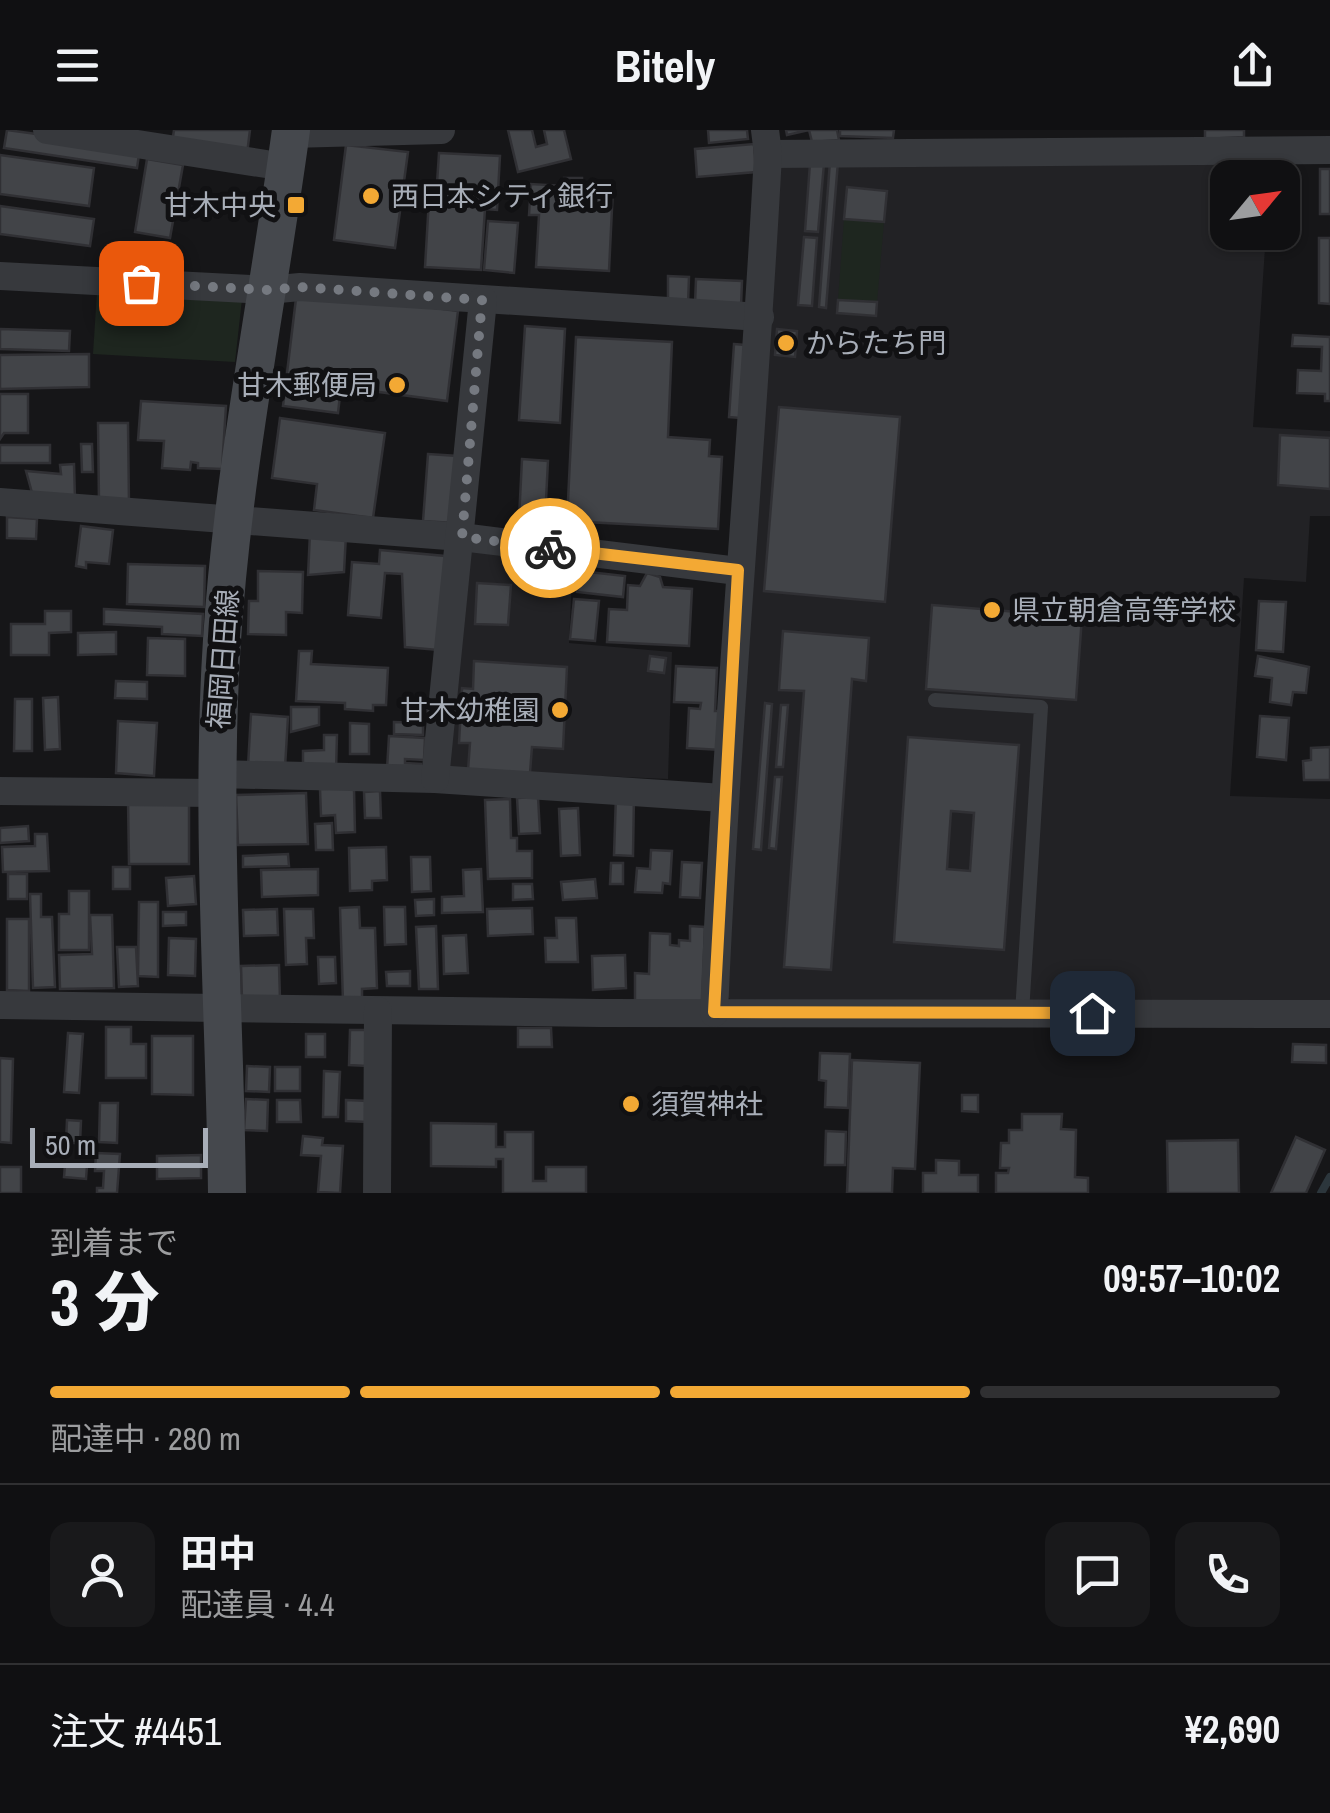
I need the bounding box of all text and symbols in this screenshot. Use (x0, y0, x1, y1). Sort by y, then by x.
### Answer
text: Bitely (615, 35, 715, 96)
icon: menu (50, 38, 105, 93)
icon: share (1225, 38, 1280, 93)
north arrow (1210, 160, 1300, 250)
map controls (1210, 160, 1300, 250)
place label: 西日本シティ銀行 (391, 177, 613, 215)
marker: 西日本シティ銀行 (360, 185, 382, 207)
place label: 甘木中央 (164, 186, 276, 224)
marker: 甘木中央 (285, 194, 307, 216)
pin (99, 241, 184, 326)
icon: bag (114, 256, 169, 311)
place label: からたち門 (806, 324, 946, 362)
marker: からたち門 (775, 332, 797, 354)
place label: 甘木郵便局 (237, 366, 377, 404)
marker: 甘木郵便局 (386, 374, 408, 396)
courier (500, 498, 600, 598)
icon: bike (523, 521, 578, 576)
street label: 福岡日田線 (199, 588, 247, 730)
place label: 県立朝倉高等学校 (1012, 591, 1236, 629)
marker: 県立朝倉高等学校 (981, 599, 1003, 621)
place label: 甘木幼稚園 (400, 691, 540, 729)
marker: 甘木幼稚園 (549, 699, 571, 721)
pin (1050, 971, 1135, 1056)
icon: home (1065, 986, 1120, 1041)
place label: 須賀神社 (651, 1085, 763, 1123)
marker: 須賀神社 (620, 1093, 642, 1115)
scale bar (30, 1123, 208, 1168)
text: 50 m (45, 1126, 96, 1164)
text: 到着まで (50, 1221, 178, 1264)
text: 09:57–10:02 (1103, 1253, 1280, 1304)
text: 3 分 (50, 1258, 159, 1345)
text: 配達中 · 280 m (50, 1417, 241, 1460)
button: person (50, 1522, 155, 1627)
button: chat (1045, 1522, 1150, 1627)
button: phone (1175, 1522, 1280, 1627)
text: 田中 (180, 1528, 256, 1579)
text: 配達員 · 4.4 (180, 1583, 334, 1626)
text: ¥2,690 (1185, 1704, 1280, 1755)
text: 注文 #4451 (50, 1706, 221, 1757)

